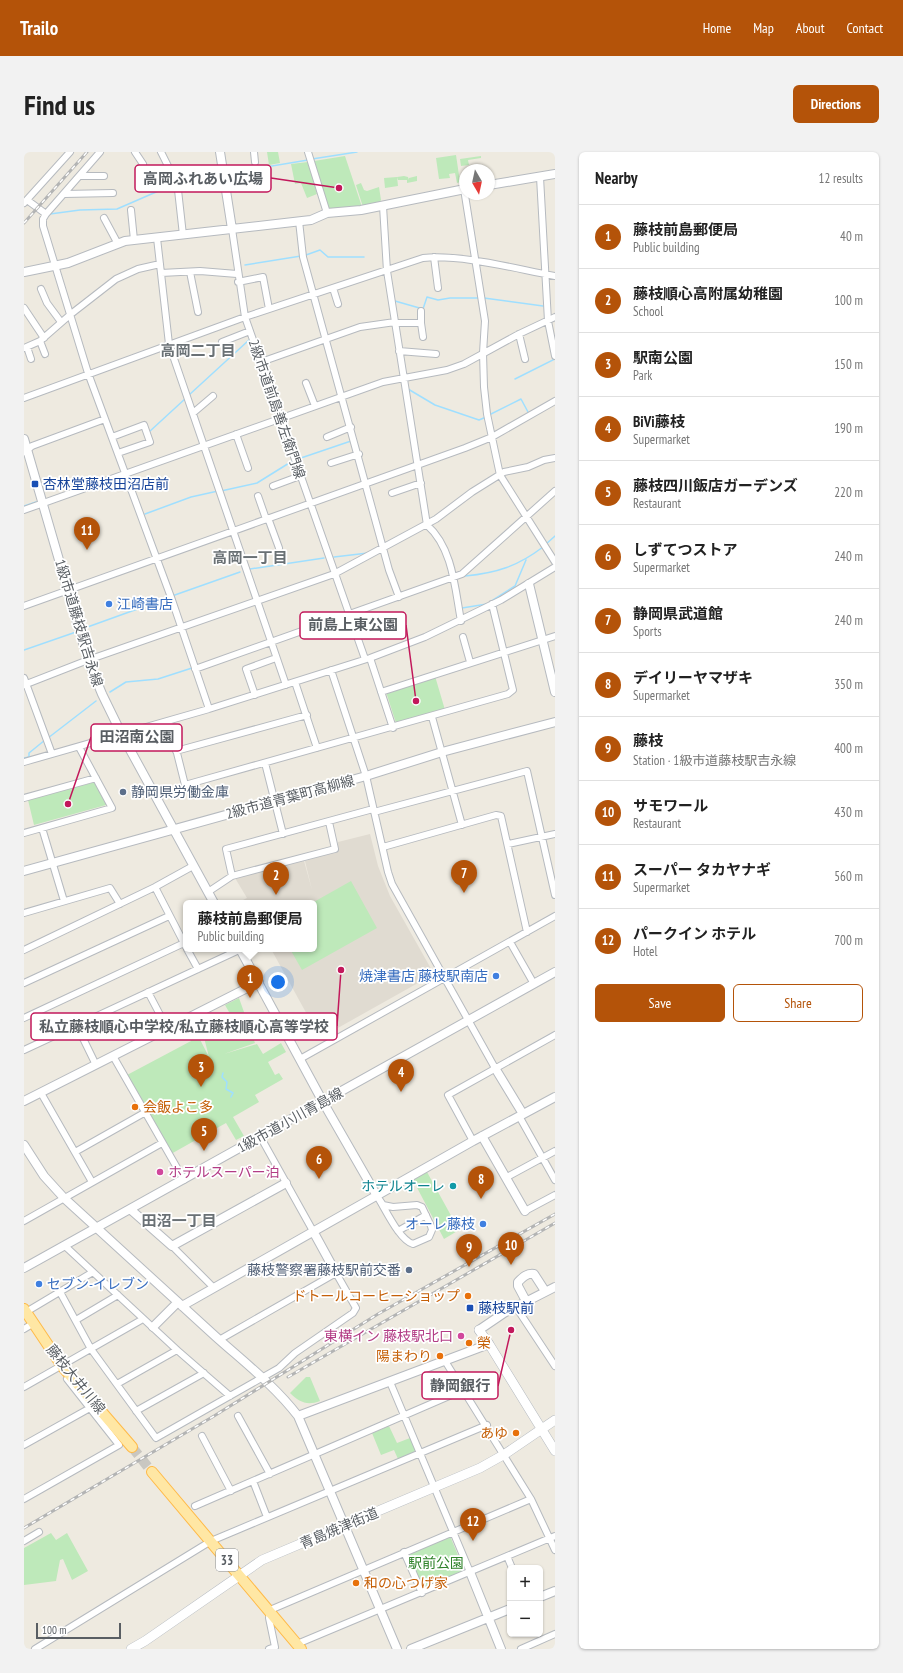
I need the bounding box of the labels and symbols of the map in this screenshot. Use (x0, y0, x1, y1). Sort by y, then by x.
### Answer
north arrow (459, 164, 495, 200)
callout: 高岡ふれあい広場 (135, 165, 271, 192)
text: 高岡ふれあい広場 (143, 169, 263, 188)
street label: 2級市道前島善左衛門線 (245, 337, 309, 481)
district label: 高岡二丁目 (160, 341, 236, 360)
place label: 杏林堂藤枝田沼店前 (43, 475, 169, 493)
marker: 杏林堂藤枝田沼店前 (30, 479, 40, 489)
pin: 11 (74, 517, 100, 550)
district label: 高岡一丁目 (212, 548, 288, 567)
street label: 1級市道藤枝駅吉永線 (51, 557, 107, 689)
place label: 江崎書店 (117, 595, 173, 613)
marker: 江崎書店 (104, 599, 114, 609)
callout: 前島上東公園 (300, 612, 406, 639)
text: 前島上東公園 (308, 615, 398, 634)
callout: 田沼南公園 (91, 724, 182, 751)
text: 田沼南公園 (99, 727, 175, 746)
street label: 2級市道青葉町高柳線 (224, 771, 356, 823)
place label: 静岡県労働金庫 (131, 783, 229, 801)
marker: 静岡県労働金庫 (118, 787, 128, 797)
pin: 7 (451, 860, 477, 893)
pin: 2 (263, 862, 289, 895)
pin: 1 (237, 965, 263, 998)
place label: 焼津書店 藤枝駅南店 (359, 967, 488, 985)
marker: 焼津書店 藤枝駅南店 (491, 971, 501, 981)
your location (268, 972, 288, 992)
callout: 私立藤枝順心中学校/私立藤枝順心高等学校 (31, 1013, 337, 1040)
text: 私立藤枝順心中学校/私立藤枝順心高等学校 (39, 1017, 329, 1036)
pin: 3 (188, 1054, 214, 1087)
pin: 4 (388, 1059, 414, 1092)
street label: 1級市道小川青島線 (234, 1083, 346, 1157)
place label: 会飯よこ多 (143, 1098, 213, 1116)
marker: 会飯よこ多 (130, 1102, 140, 1112)
pin: 5 (191, 1118, 217, 1151)
pin: 6 (306, 1146, 332, 1179)
place label: ホテルスーパー泊 (168, 1163, 280, 1181)
pin: 8 (468, 1166, 494, 1199)
marker: ホテルスーパー泊 (155, 1167, 165, 1177)
place label: ホテルオーレ (361, 1177, 445, 1195)
marker: ホテルオーレ (448, 1181, 458, 1191)
district label: 田沼一丁目 (141, 1211, 217, 1230)
place label: オーレ藤枝 (405, 1215, 475, 1233)
marker: オーレ藤枝 (478, 1219, 488, 1229)
pin: 10 (498, 1232, 524, 1265)
pin: 9 (456, 1234, 482, 1267)
place label: 藤枝警察署藤枝駅前交番 (247, 1261, 401, 1279)
marker: 藤枝警察署藤枝駅前交番 (404, 1265, 414, 1275)
place label: セブン-イレブン (47, 1275, 149, 1293)
marker: セブン-イレブン (34, 1279, 44, 1289)
place label: ドトールコーヒーショップ (293, 1287, 460, 1305)
marker: ドトールコーヒーショップ (463, 1291, 473, 1301)
place label: 藤枝駅前 (478, 1299, 534, 1317)
marker: 藤枝駅前 (465, 1303, 475, 1313)
place label: 東横イン 藤枝駅北口 (324, 1327, 453, 1345)
marker: 東横イン 藤枝駅北口 (456, 1331, 466, 1341)
place label: 榮 (477, 1334, 491, 1352)
marker: 榮 (464, 1338, 474, 1348)
street label: 藤枝大井川線 (43, 1341, 109, 1417)
place label: 陽まわり (376, 1347, 432, 1365)
marker: 陽まわり (435, 1351, 445, 1361)
callout: 静岡銀行 (422, 1372, 498, 1399)
text: 静岡銀行 (430, 1376, 490, 1395)
place label: あゆ (480, 1424, 508, 1442)
marker: あゆ (511, 1428, 521, 1438)
street label: 青島焼津街道 (297, 1503, 381, 1553)
pin: 12 (460, 1508, 486, 1541)
road number: 33 (216, 1549, 238, 1571)
park label: 駅前公園 (408, 1554, 464, 1572)
place label: 和の心つげ家 (364, 1574, 448, 1592)
marker: 和の心つげ家 (351, 1578, 361, 1588)
scale bar (36, 1621, 121, 1640)

